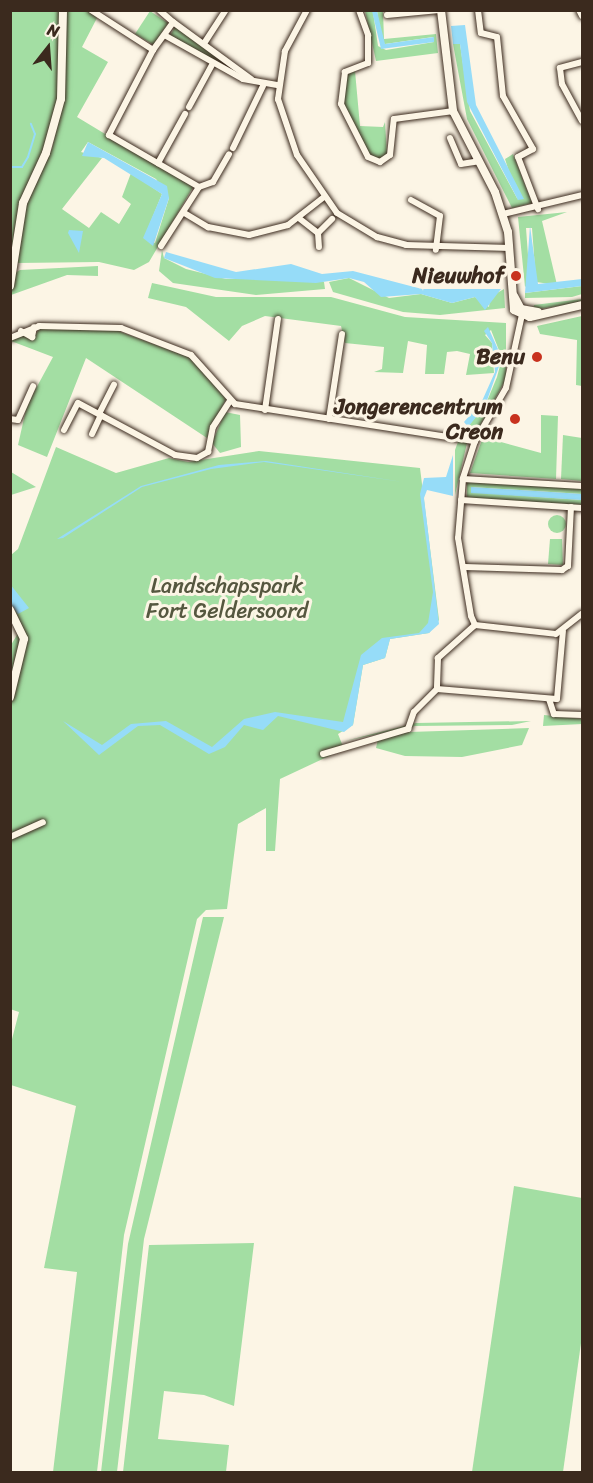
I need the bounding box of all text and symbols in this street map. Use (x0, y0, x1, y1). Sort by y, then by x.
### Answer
text: N (44, 15, 63, 46)
north arrow (18, 18, 78, 78)
place label: Nieuwhof (412, 263, 504, 289)
marker: Nieuwhof (509, 269, 523, 283)
place label: Benu (476, 344, 525, 370)
marker: Benu (530, 350, 544, 364)
place label: Jongerencentrum Creon (334, 393, 503, 445)
marker: Jongerencentrum Creon (508, 412, 522, 426)
park label: Landschapspark Fort Geldersoord (145, 572, 309, 624)

